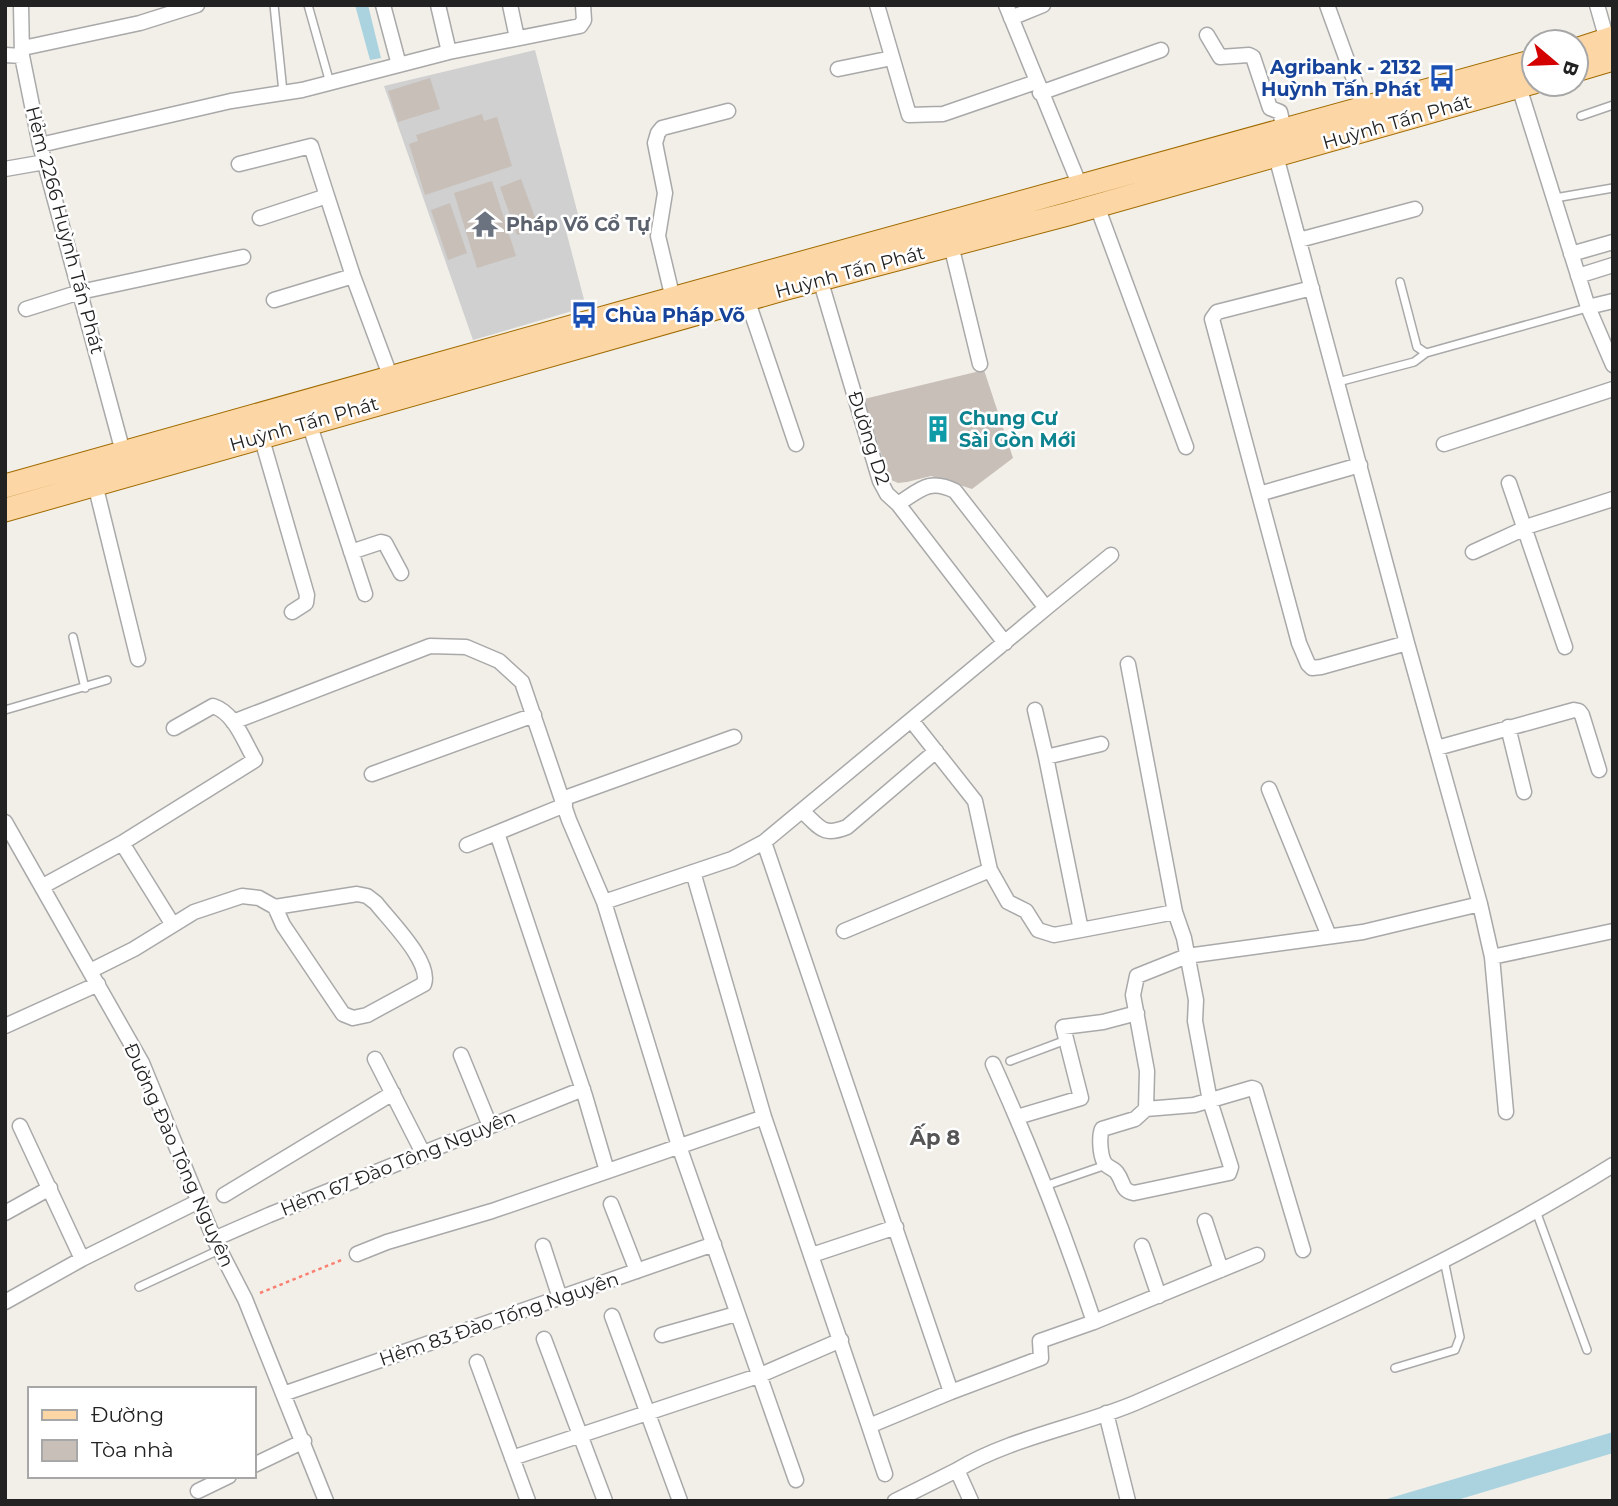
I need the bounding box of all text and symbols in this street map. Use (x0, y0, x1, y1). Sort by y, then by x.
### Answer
north arrow (1520, 28, 1590, 98)
place label: Agribank - 2132 Huỳnh Tấn Phát (1261, 56, 1421, 101)
text: B (1557, 58, 1584, 79)
bus stop icon: Agribank - 2132 Huỳnh Tấn Phát (1427, 63, 1457, 93)
street label: Huỳnh Tấn Phát (1320, 90, 1474, 154)
street label: Hẻm 2266 Huỳnh Tấn Phát (21, 104, 109, 357)
temple icon: Pháp Võ Cổ Tự (470, 209, 500, 239)
place label: Pháp Võ Cổ Tự (506, 213, 651, 236)
street label: Huỳnh Tấn Phát (773, 241, 928, 303)
bus stop icon: Chùa Pháp Võ (569, 300, 599, 330)
place label: Chùa Pháp Võ (605, 304, 745, 327)
street label: Đường D2 (843, 388, 895, 488)
street label: Huỳnh Tấn Phát (227, 392, 381, 456)
place label: Chung Cư Sài Gòn Mới (959, 407, 1076, 452)
building icon: Chung Cư Sài Gòn Mới (923, 414, 953, 444)
street label: Đường Đào Tông Nguyên (119, 1039, 239, 1271)
street label: Hẻm 67 Đào Tông Nguyên (277, 1105, 519, 1221)
district label: Ấp 8 (909, 1123, 960, 1150)
street label: Hẻm 83 Đào Tống Nguyên (376, 1267, 622, 1371)
legend (28, 1387, 256, 1478)
text: Đường (91, 1402, 164, 1427)
text: Tòa nhà (91, 1437, 174, 1462)

